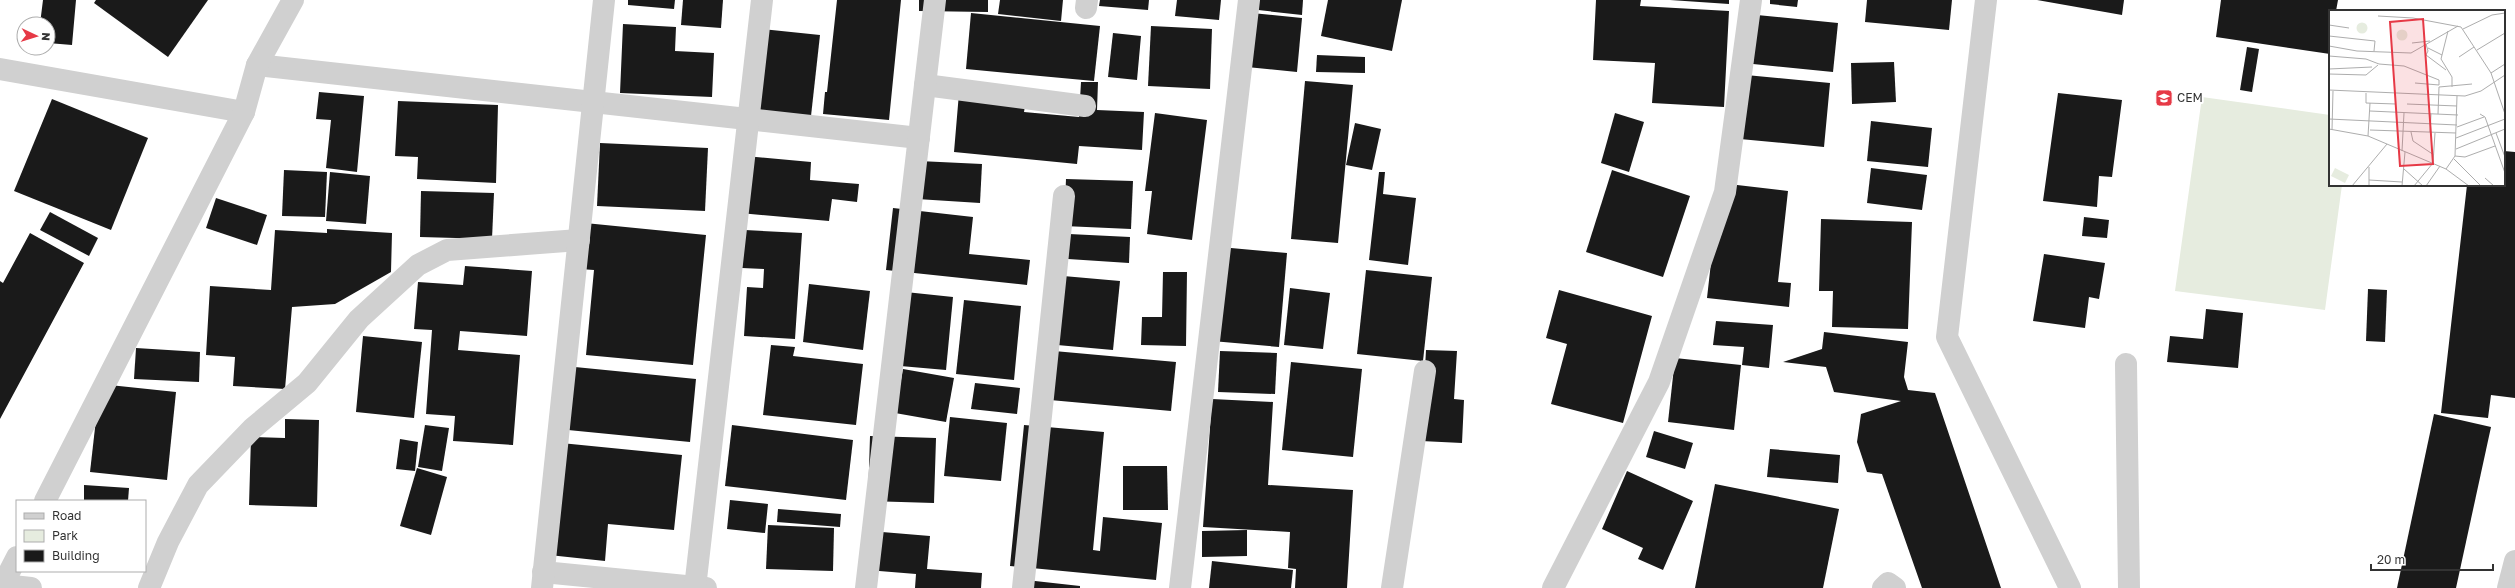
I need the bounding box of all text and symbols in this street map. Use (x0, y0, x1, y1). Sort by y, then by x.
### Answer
inset map (2329, 10, 2505, 186)
north arrow (16, 16, 56, 56)
text: N (40, 32, 53, 41)
school or university icon: CEM (2154, 88, 2174, 108)
place label: CEM (2177, 90, 2203, 105)
legend (16, 500, 146, 572)
text: Road (52, 508, 81, 523)
text: Park (52, 528, 78, 543)
scale bar (2371, 546, 2493, 572)
text: Building (52, 548, 100, 563)
text: 20 m (2377, 552, 2405, 567)

